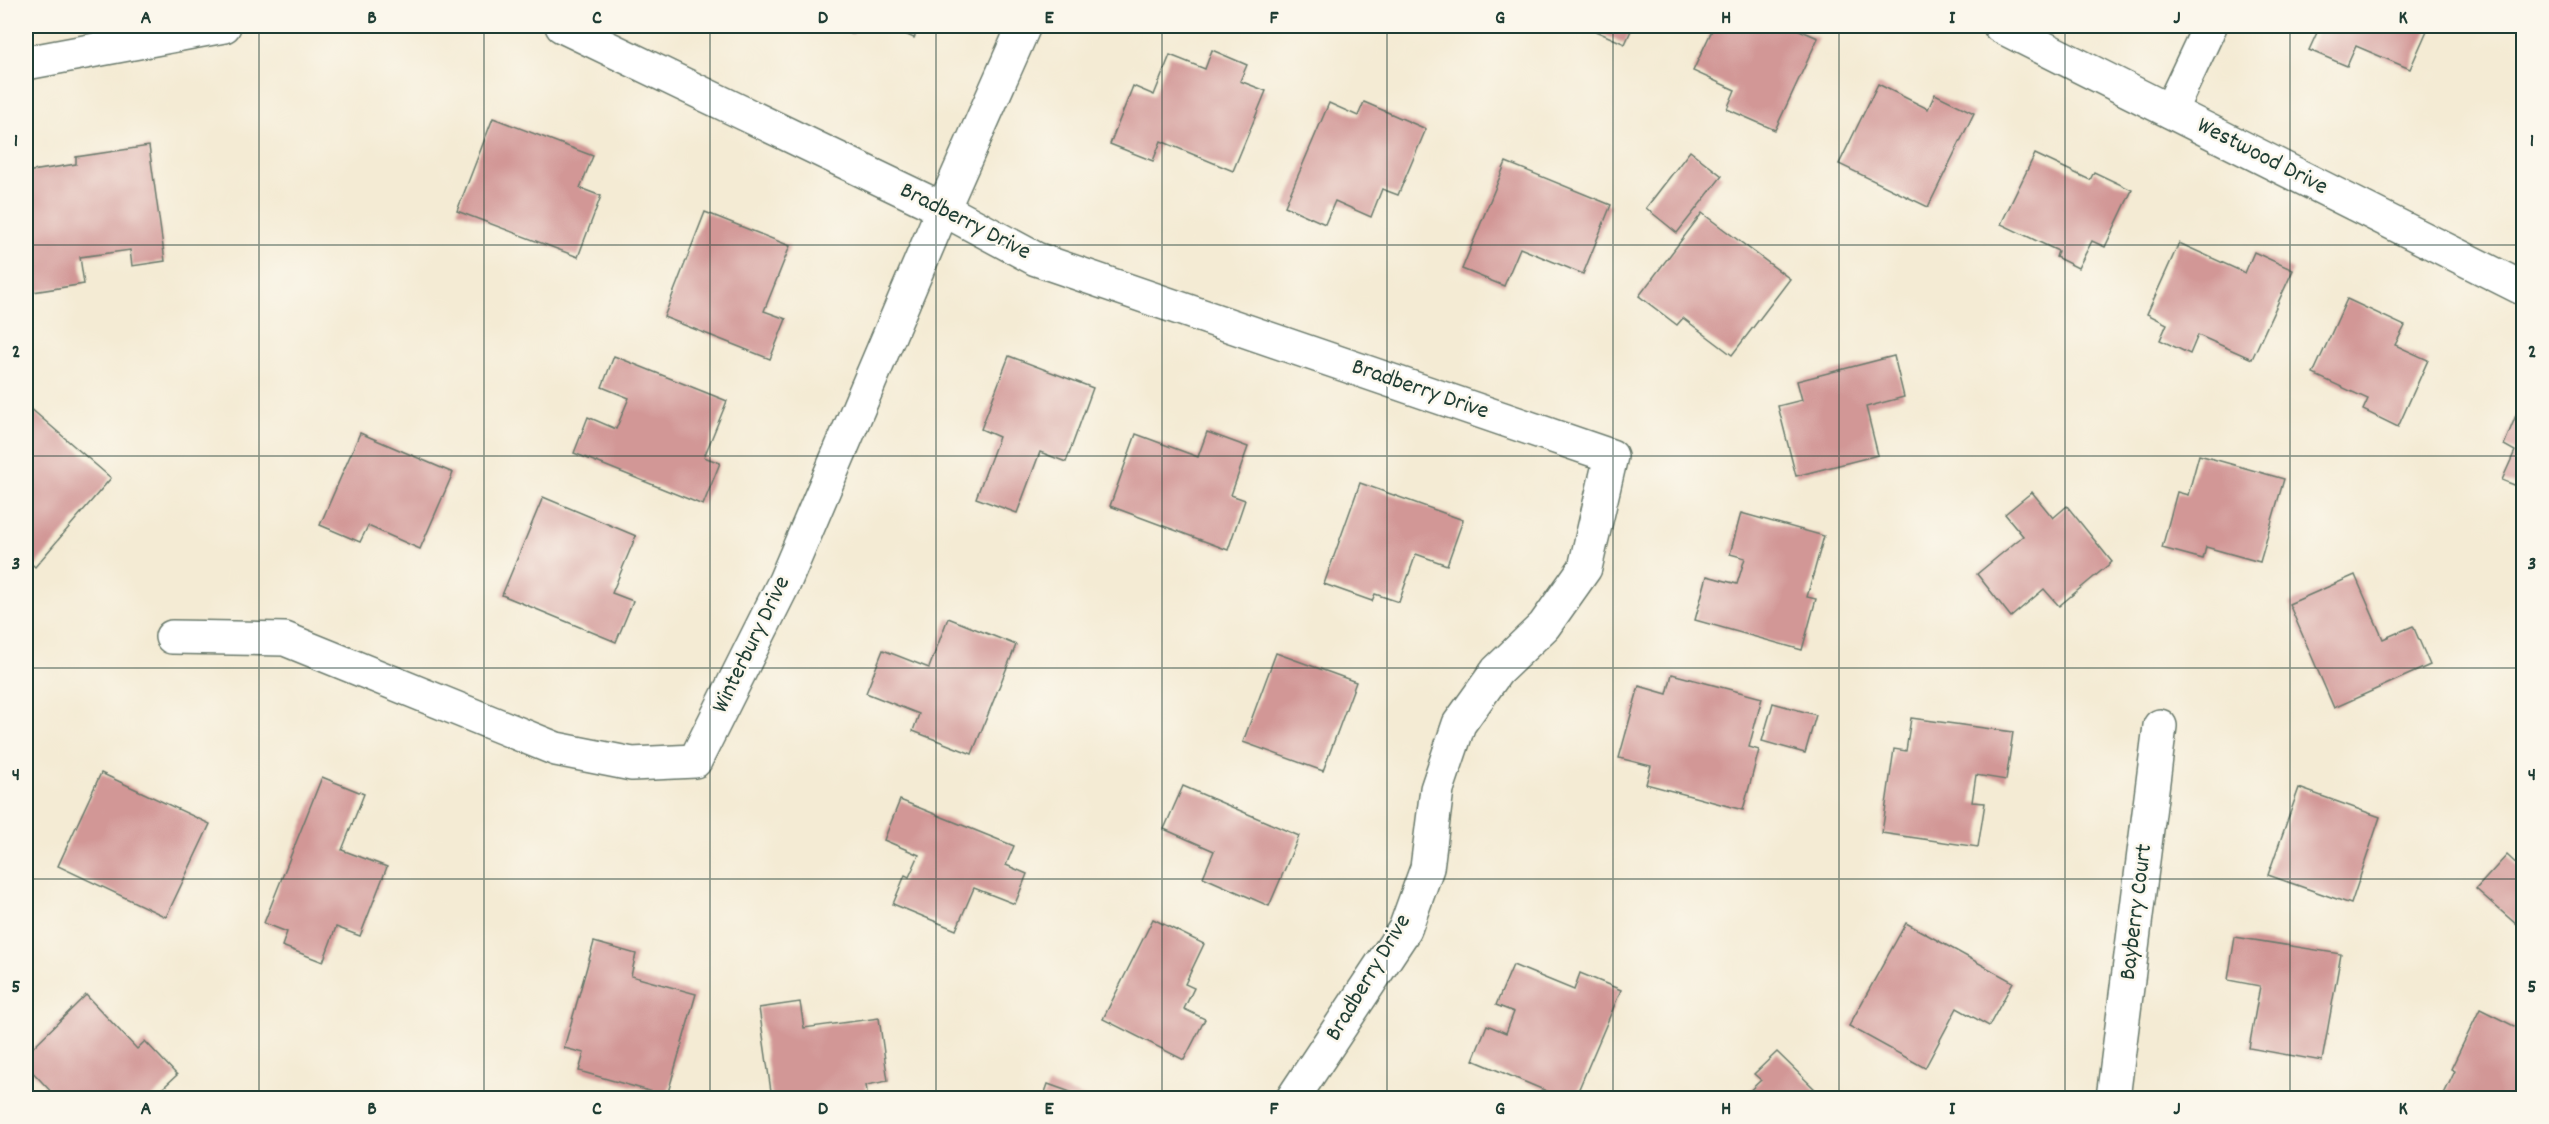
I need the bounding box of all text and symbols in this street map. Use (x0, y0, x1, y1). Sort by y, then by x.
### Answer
text: A (141, 5, 152, 33)
text: B (367, 5, 377, 33)
text: C (592, 5, 602, 33)
text: D (818, 5, 829, 33)
text: E (1044, 5, 1054, 33)
text: F (1270, 5, 1280, 33)
text: G (1495, 5, 1505, 33)
text: H (1721, 5, 1731, 33)
text: I (1949, 5, 1956, 33)
text: J (2173, 5, 2181, 33)
text: K (2398, 5, 2408, 33)
street label: Westwood Drive (2191, 109, 2333, 205)
text: 1 (14, 128, 18, 156)
text: 1 (2530, 128, 2534, 156)
street label: Bradberry Drive (894, 174, 1036, 270)
text: 2 (12, 339, 20, 367)
text: 2 (2528, 339, 2536, 367)
street label: Bradberry Drive (1347, 351, 1493, 429)
text: 3 (12, 551, 20, 579)
text: 3 (2528, 551, 2536, 579)
street label: Winterbury Drive (704, 571, 800, 719)
text: 4 (12, 762, 20, 790)
text: 4 (2528, 762, 2536, 790)
street label: Bayberry Court (2112, 842, 2162, 982)
street label: Bradberry Drive (1318, 908, 1420, 1048)
text: 5 (11, 974, 21, 1002)
text: 5 (2527, 974, 2537, 1002)
text: A (141, 1096, 152, 1124)
text: B (367, 1096, 377, 1124)
text: C (592, 1096, 602, 1124)
text: D (818, 1096, 829, 1124)
text: E (1044, 1096, 1054, 1124)
text: F (1270, 1096, 1280, 1124)
text: G (1495, 1096, 1505, 1124)
text: H (1721, 1096, 1731, 1124)
text: I (1949, 1096, 1956, 1124)
text: J (2173, 1096, 2181, 1124)
text: K (2398, 1096, 2408, 1124)

